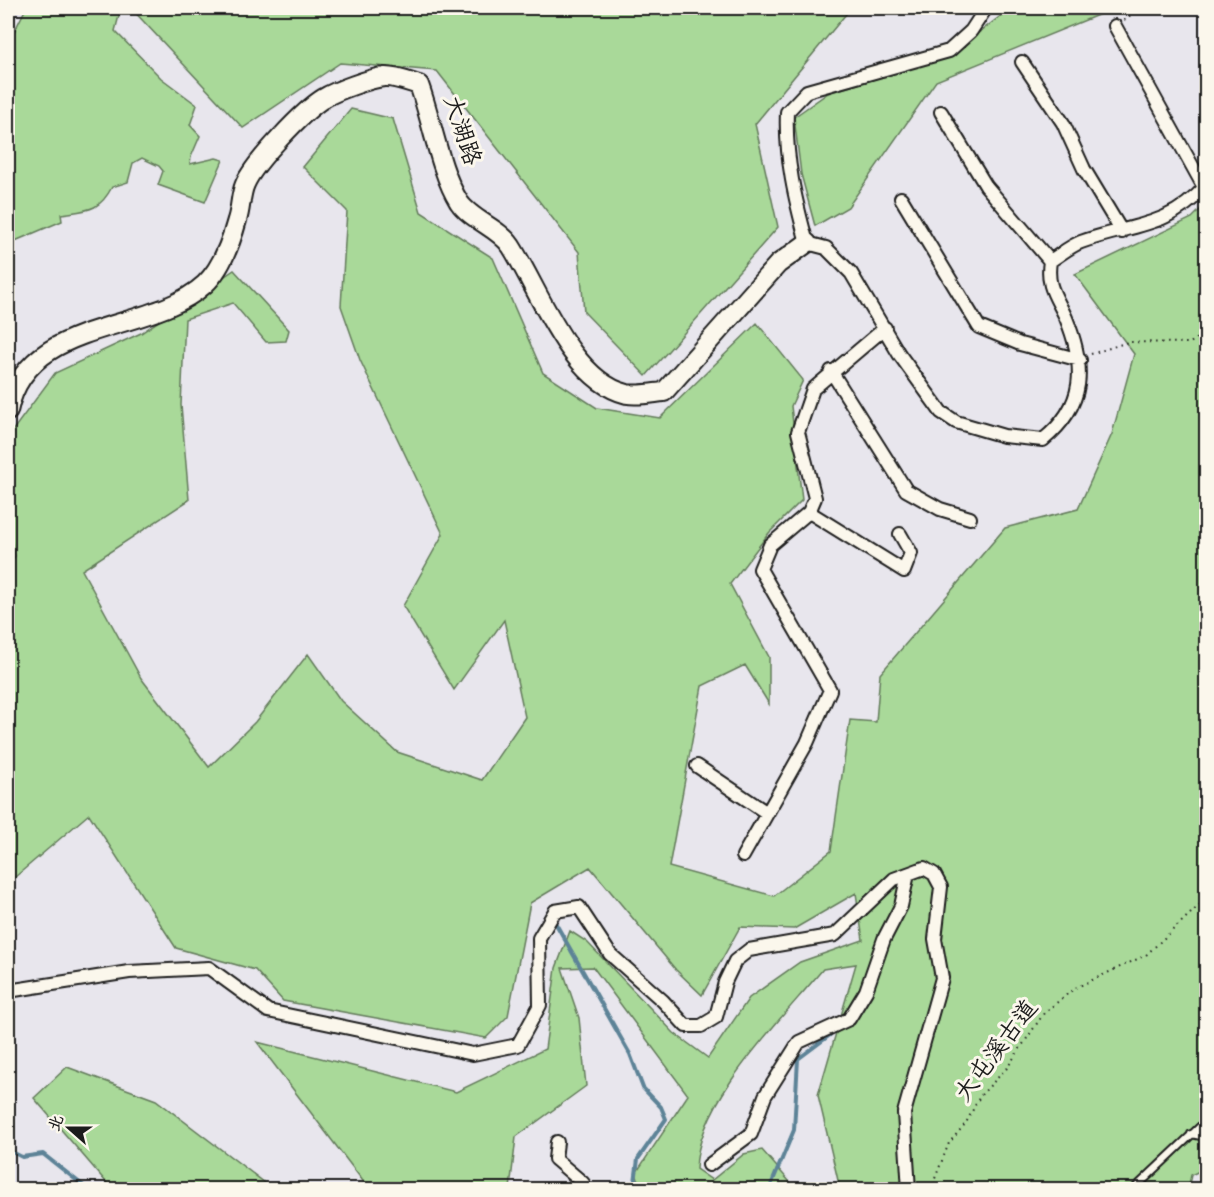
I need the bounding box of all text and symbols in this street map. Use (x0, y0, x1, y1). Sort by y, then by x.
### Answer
street label: 大湖路 (433, 92, 487, 170)
street label: 大屯溪古道 (948, 994, 1048, 1110)
north arrow (39, 1098, 99, 1158)
text: 北 (44, 1112, 71, 1135)

